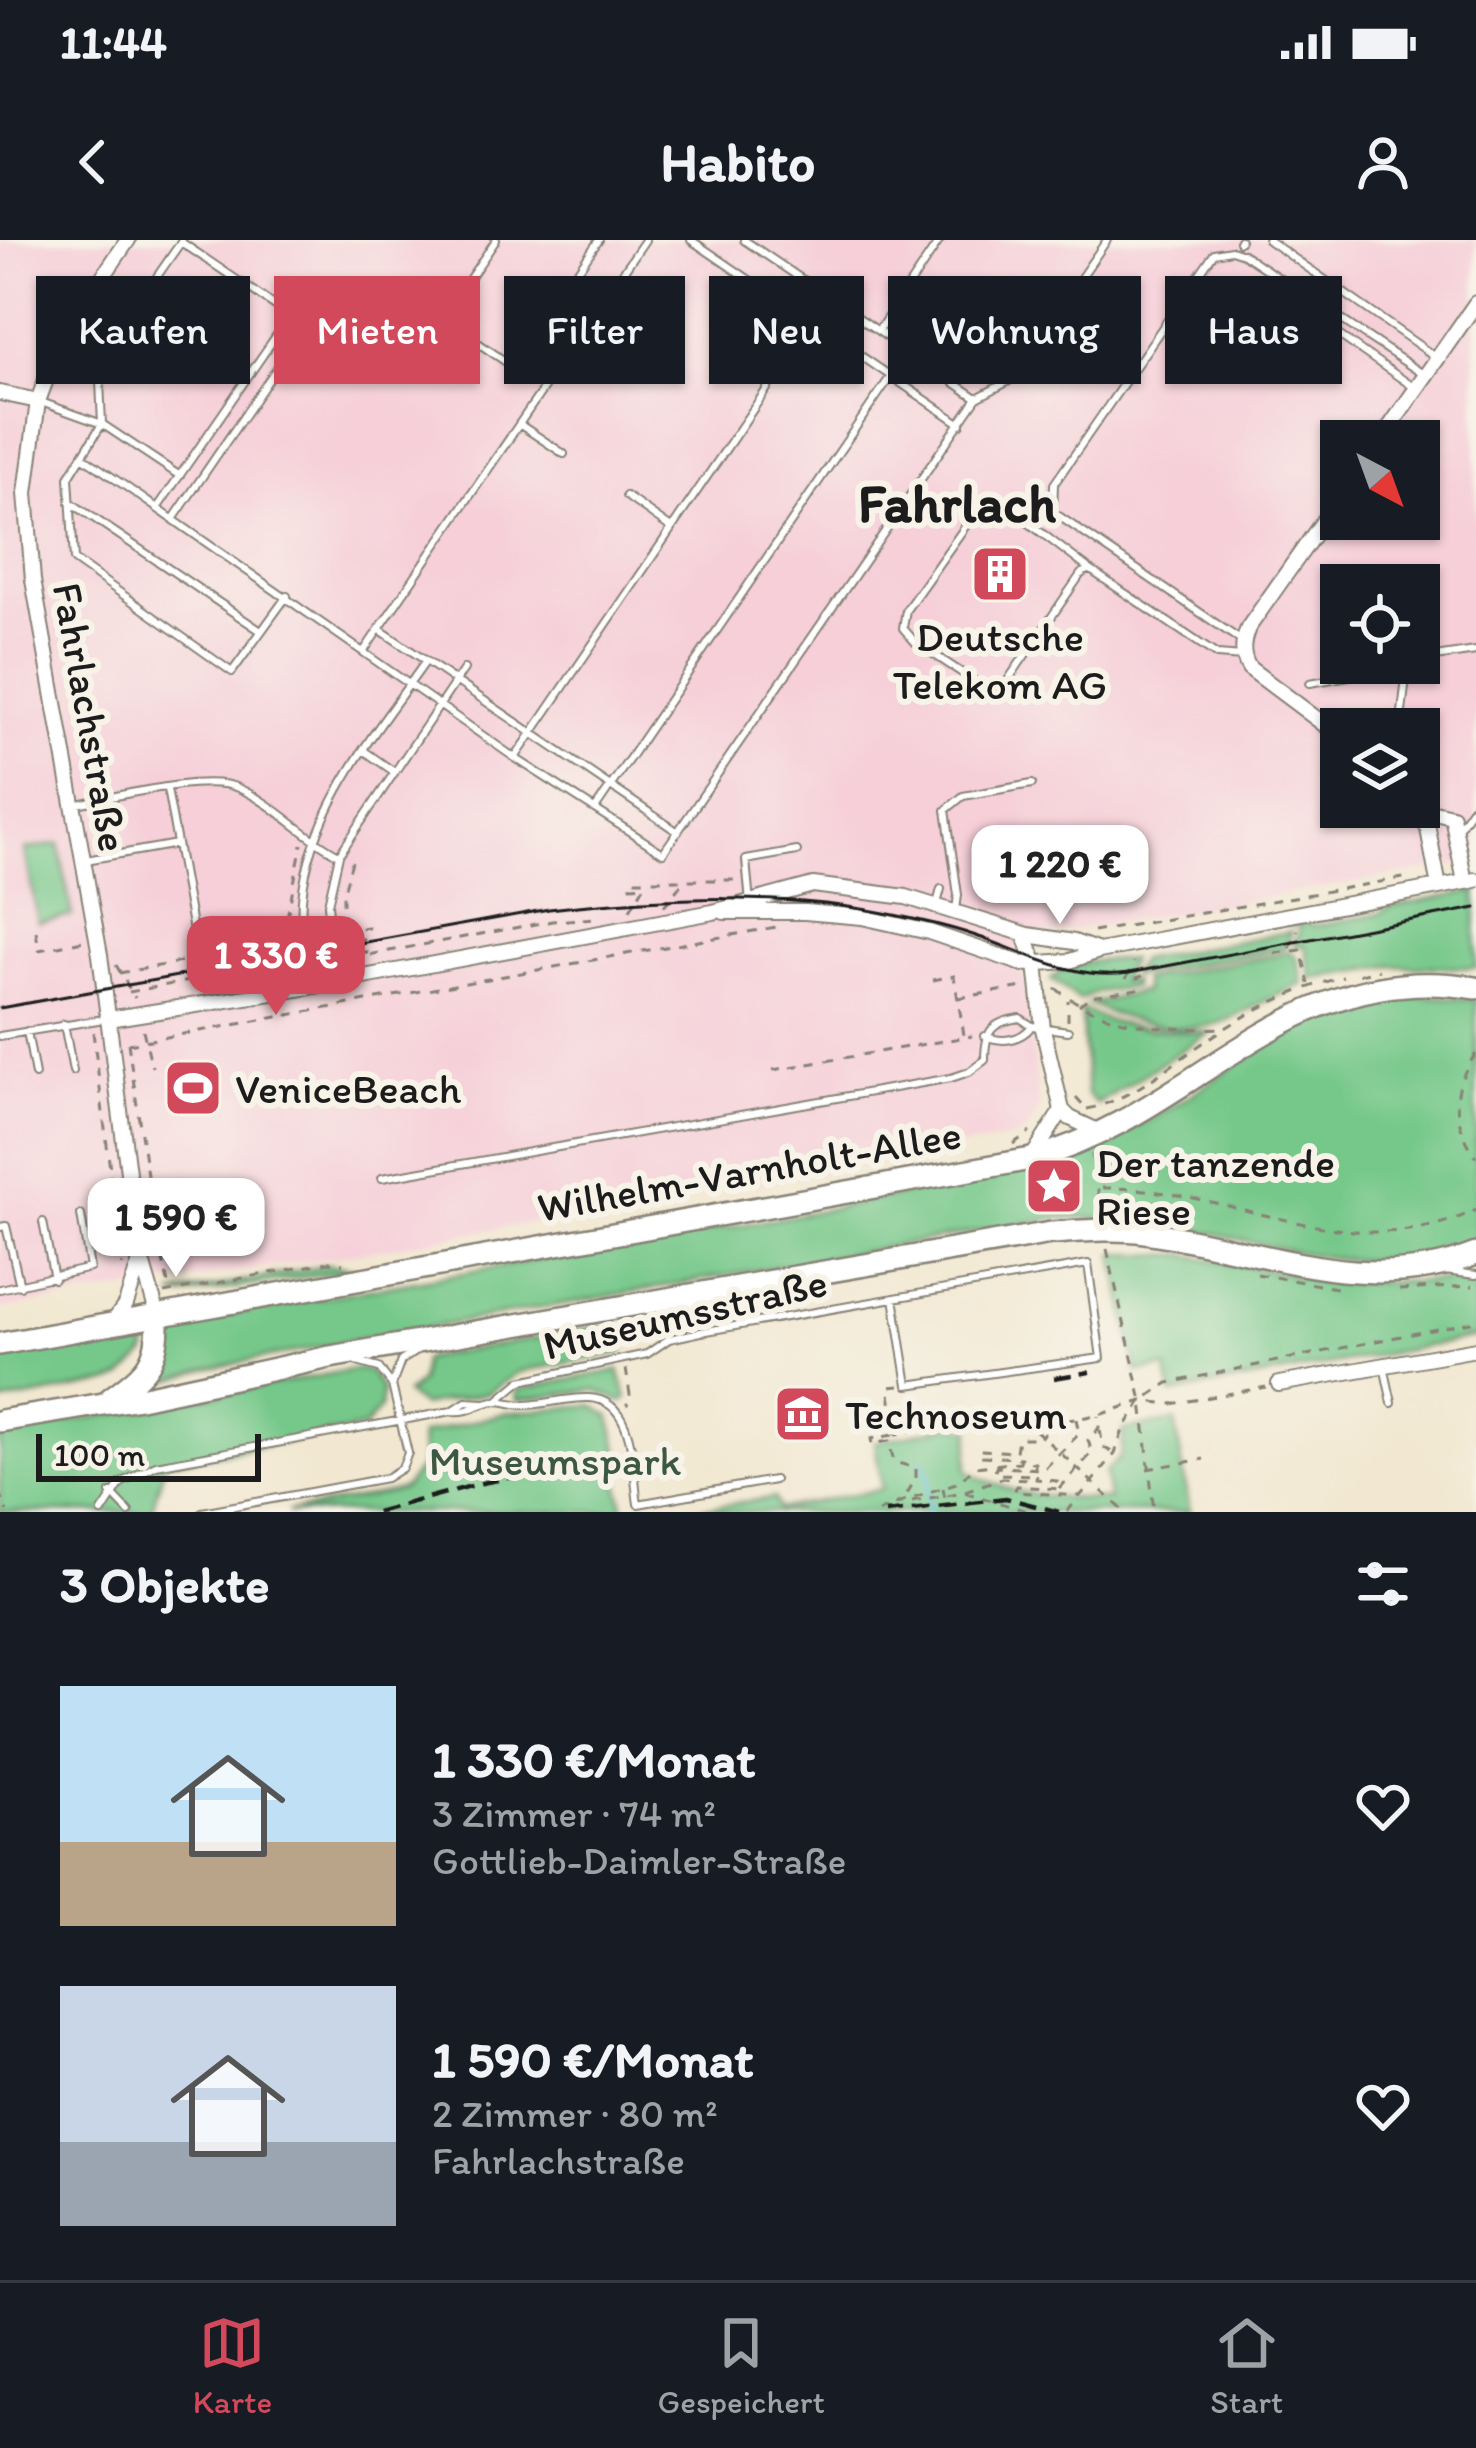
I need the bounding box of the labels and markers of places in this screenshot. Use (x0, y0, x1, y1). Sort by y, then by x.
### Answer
building icon: Deutsche Telekom AG (969, 543, 1031, 605)
place label: Deutsche Telekom AG (893, 611, 1107, 710)
pin: 1 220 € (949, 825, 1171, 927)
pin: 1 330 € (165, 916, 387, 1018)
sports icon: VeniceBeach (162, 1057, 224, 1119)
place label: VeniceBeach (235, 1063, 462, 1114)
place label: Der tanzende Riese (1096, 1137, 1335, 1236)
place icon: Der tanzende Riese (1023, 1155, 1085, 1217)
pin: 1 590 € (65, 1178, 287, 1280)
museum icon: Technoseum (772, 1383, 834, 1445)
place label: Technoseum (845, 1389, 1067, 1440)

